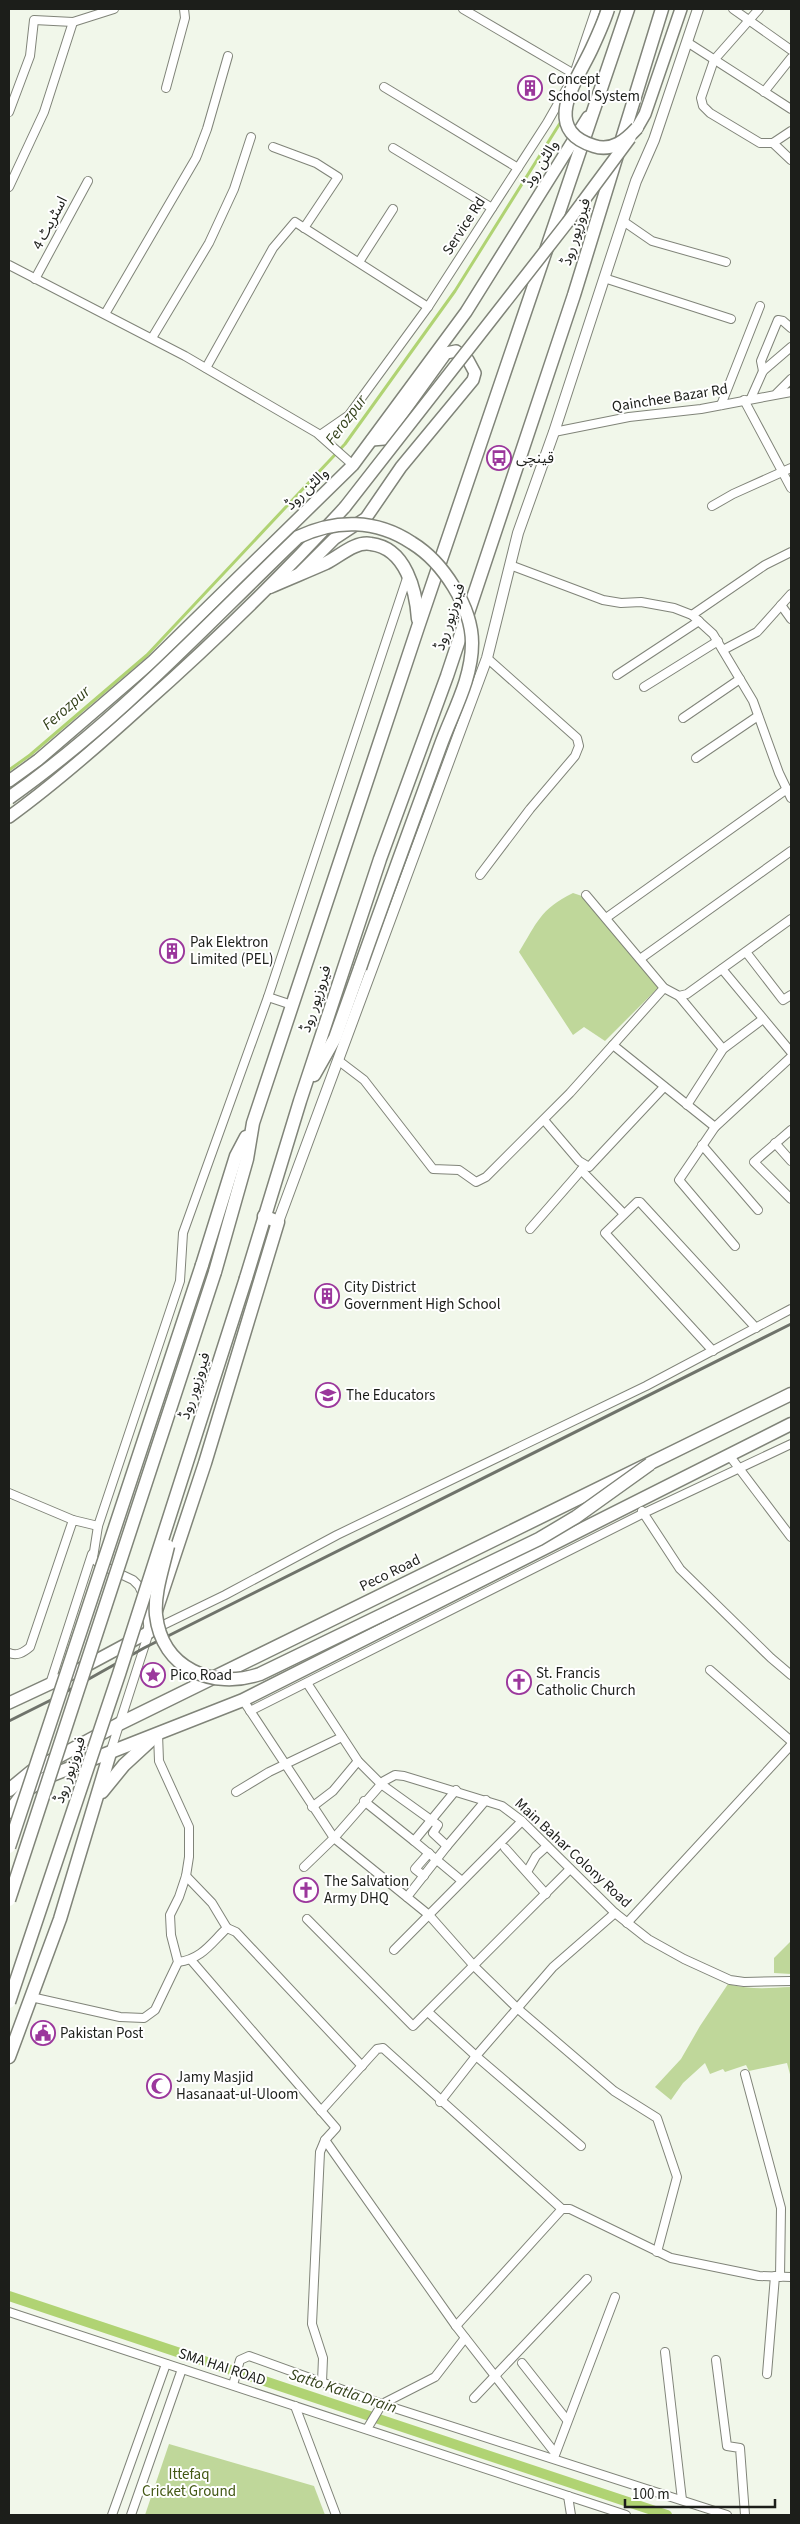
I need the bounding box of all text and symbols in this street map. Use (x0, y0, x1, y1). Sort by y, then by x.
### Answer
place label: Concept School System (548, 69, 640, 107)
building icon: Concept School System (517, 75, 543, 101)
street label: والٹن روڈ (518, 136, 564, 192)
street label: اسٹریٹ 4 (27, 193, 73, 253)
street label: Service Rd (437, 193, 491, 259)
street label: فیروزپور روڈ (556, 195, 596, 268)
street label: Qainchee Bazar Rd (610, 378, 730, 418)
water label: Ferozpur (320, 389, 373, 450)
bus stop icon: قینچی (486, 445, 512, 471)
place label: قینچی (516, 448, 554, 469)
street label: والٹن روڈ (281, 463, 333, 515)
street label: فیروزپور روڈ (429, 580, 471, 653)
water label: Ferozpur (37, 680, 96, 735)
place label: Pak Elektron Limited (PEL) (190, 932, 274, 970)
building icon: Pak Elektron Limited (PEL) (159, 938, 185, 964)
street label: فیروزپور روڈ (295, 962, 337, 1035)
place label: City District Government High School (344, 1277, 501, 1315)
building icon: City District Government High School (314, 1283, 340, 1309)
street label: فیروزپور روڈ (174, 1349, 216, 1422)
school or university icon: The Educators (315, 1382, 341, 1408)
place label: The Educators (346, 1385, 435, 1406)
street label: Peco Road (356, 1549, 424, 1597)
place icon: Pico Road (140, 1662, 166, 1688)
place label: St. Francis Catholic Church (536, 1663, 636, 1701)
place label: Pico Road (170, 1665, 232, 1686)
church icon: St. Francis Catholic Church (506, 1669, 532, 1695)
street label: فیروزپور روڈ (49, 1733, 91, 1806)
street label: Main Bahar Colony Road (510, 1793, 636, 1913)
place label: The Salvation Army DHQ (324, 1871, 409, 1909)
church icon: The Salvation Army DHQ (293, 1877, 319, 1903)
public building icon: Pakistan Post (30, 2020, 56, 2046)
place label: Pakistan Post (60, 2023, 143, 2044)
place label: Jamy Masjid Hasanaat-ul-Uloom (176, 2067, 299, 2105)
mosque icon: Jamy Masjid Hasanaat-ul-Uloom (146, 2073, 172, 2099)
street label: SMA HAI ROAD (176, 2343, 268, 2391)
water label: Satto Katla Drain (286, 2363, 400, 2419)
park label: Ittefaq Cricket Ground (142, 2464, 236, 2502)
scale bar (625, 2476, 775, 2508)
text: 100 m (632, 2484, 670, 2505)

